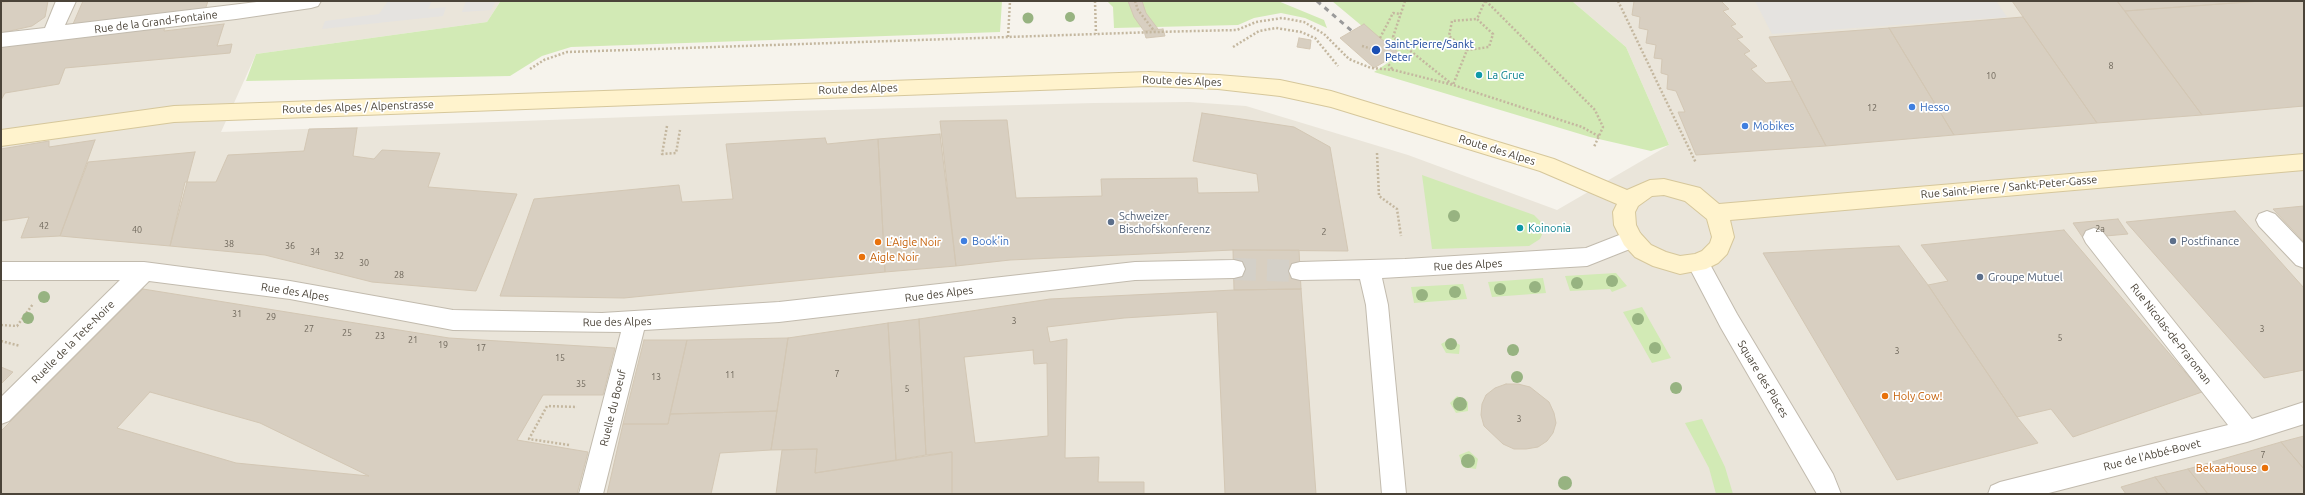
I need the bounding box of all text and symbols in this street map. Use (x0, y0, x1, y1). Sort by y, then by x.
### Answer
street label: Rue de la Grand-Fontaine (94, 8, 218, 36)
place label: Saint-Pierre/Sankt Peter (1385, 37, 1474, 63)
marker: Saint-Pierre/Sankt Peter (1370, 44, 1382, 56)
house number: 8 (2108, 61, 2114, 71)
place label: La Grue (1487, 68, 1525, 82)
marker: La Grue (1474, 70, 1484, 80)
house number: 10 (1986, 71, 1996, 81)
street label: Route des Alpes (1142, 73, 1222, 89)
street label: Route des Alpes (818, 81, 898, 97)
street label: Route des Alpes / Alpenstrasse (282, 98, 434, 116)
place label: Hesso (1920, 100, 1950, 114)
marker: Hesso (1907, 102, 1917, 112)
house number: 12 (1867, 103, 1877, 113)
place label: Mobikes (1753, 119, 1794, 133)
marker: Mobikes (1740, 121, 1750, 131)
street label: Route des Alpes (1457, 132, 1537, 168)
street label: Rue Saint-Pierre / Sankt-Peter-Gasse (1920, 173, 2098, 201)
place label: Schweizer Bischofskonferenz (1119, 209, 1210, 235)
marker: Schweizer Bischofskonferenz (1106, 217, 1116, 227)
house number: 42 (39, 221, 49, 231)
place label: Koinonia (1528, 221, 1571, 235)
marker: Koinonia (1515, 223, 1525, 233)
house number: 2a (2095, 224, 2105, 234)
house number: 40 (132, 225, 142, 235)
house number: 2 (1321, 227, 1327, 237)
place label: Book'in (972, 234, 1009, 248)
place label: Postfinance (2181, 234, 2239, 248)
place label: L’Aigle Noir (886, 235, 941, 249)
marker: Book'in (959, 236, 969, 246)
marker: Postfinance (2168, 236, 2178, 246)
marker: L’Aigle Noir (873, 237, 883, 247)
house number: 38 (224, 239, 234, 249)
house number: 36 (285, 241, 295, 251)
house number: 34 (310, 247, 320, 257)
place label: Aigle Noir (870, 250, 919, 264)
house number: 32 (334, 251, 344, 261)
marker: Aigle Noir (857, 252, 867, 262)
street label: Rue des Alpes (1433, 257, 1503, 273)
house number: 30 (359, 258, 369, 268)
house number: 28 (394, 270, 404, 280)
place label: Groupe Mutuel (1988, 270, 2063, 284)
marker: Groupe Mutuel (1975, 272, 1985, 282)
street label: Rue des Alpes (260, 280, 330, 304)
street label: Rue Nicolas-de-Praroman (2128, 281, 2214, 387)
street label: Rue des Alpes (904, 283, 974, 305)
street label: Ruelle de la Tete-Noire (29, 298, 117, 386)
house number: 31 (232, 309, 242, 319)
house number: 29 (266, 312, 276, 322)
street label: Rue des Alpes (582, 315, 652, 329)
house number: 3 (1011, 316, 1017, 326)
house number: 27 (304, 324, 314, 334)
house number: 3 (2259, 324, 2265, 334)
house number: 25 (342, 328, 352, 338)
house number: 23 (375, 331, 385, 341)
house number: 5 (2057, 333, 2063, 343)
house number: 21 (408, 335, 418, 345)
street label: Square des Places (1735, 338, 1791, 420)
house number: 19 (438, 340, 448, 350)
house number: 17 (476, 343, 486, 353)
house number: 3 (1894, 346, 1900, 356)
house number: 15 (555, 353, 565, 363)
street label: Ruelle du Boeuf (597, 368, 629, 448)
house number: 7 (834, 369, 840, 379)
house number: 11 (725, 370, 735, 380)
house number: 13 (651, 372, 661, 382)
house number: 35 (576, 379, 586, 389)
house number: 5 (904, 384, 910, 394)
place label: Holy Cow! (1893, 389, 1943, 403)
marker: Holy Cow! (1880, 391, 1890, 401)
house number: 3 (1516, 414, 1522, 424)
street label: Rue de l'Abbé-Bovet (2102, 437, 2202, 473)
house number: 7 (2260, 450, 2266, 460)
place label: BekaaHouse (2196, 461, 2257, 475)
marker: BekaaHouse (2260, 463, 2270, 473)

